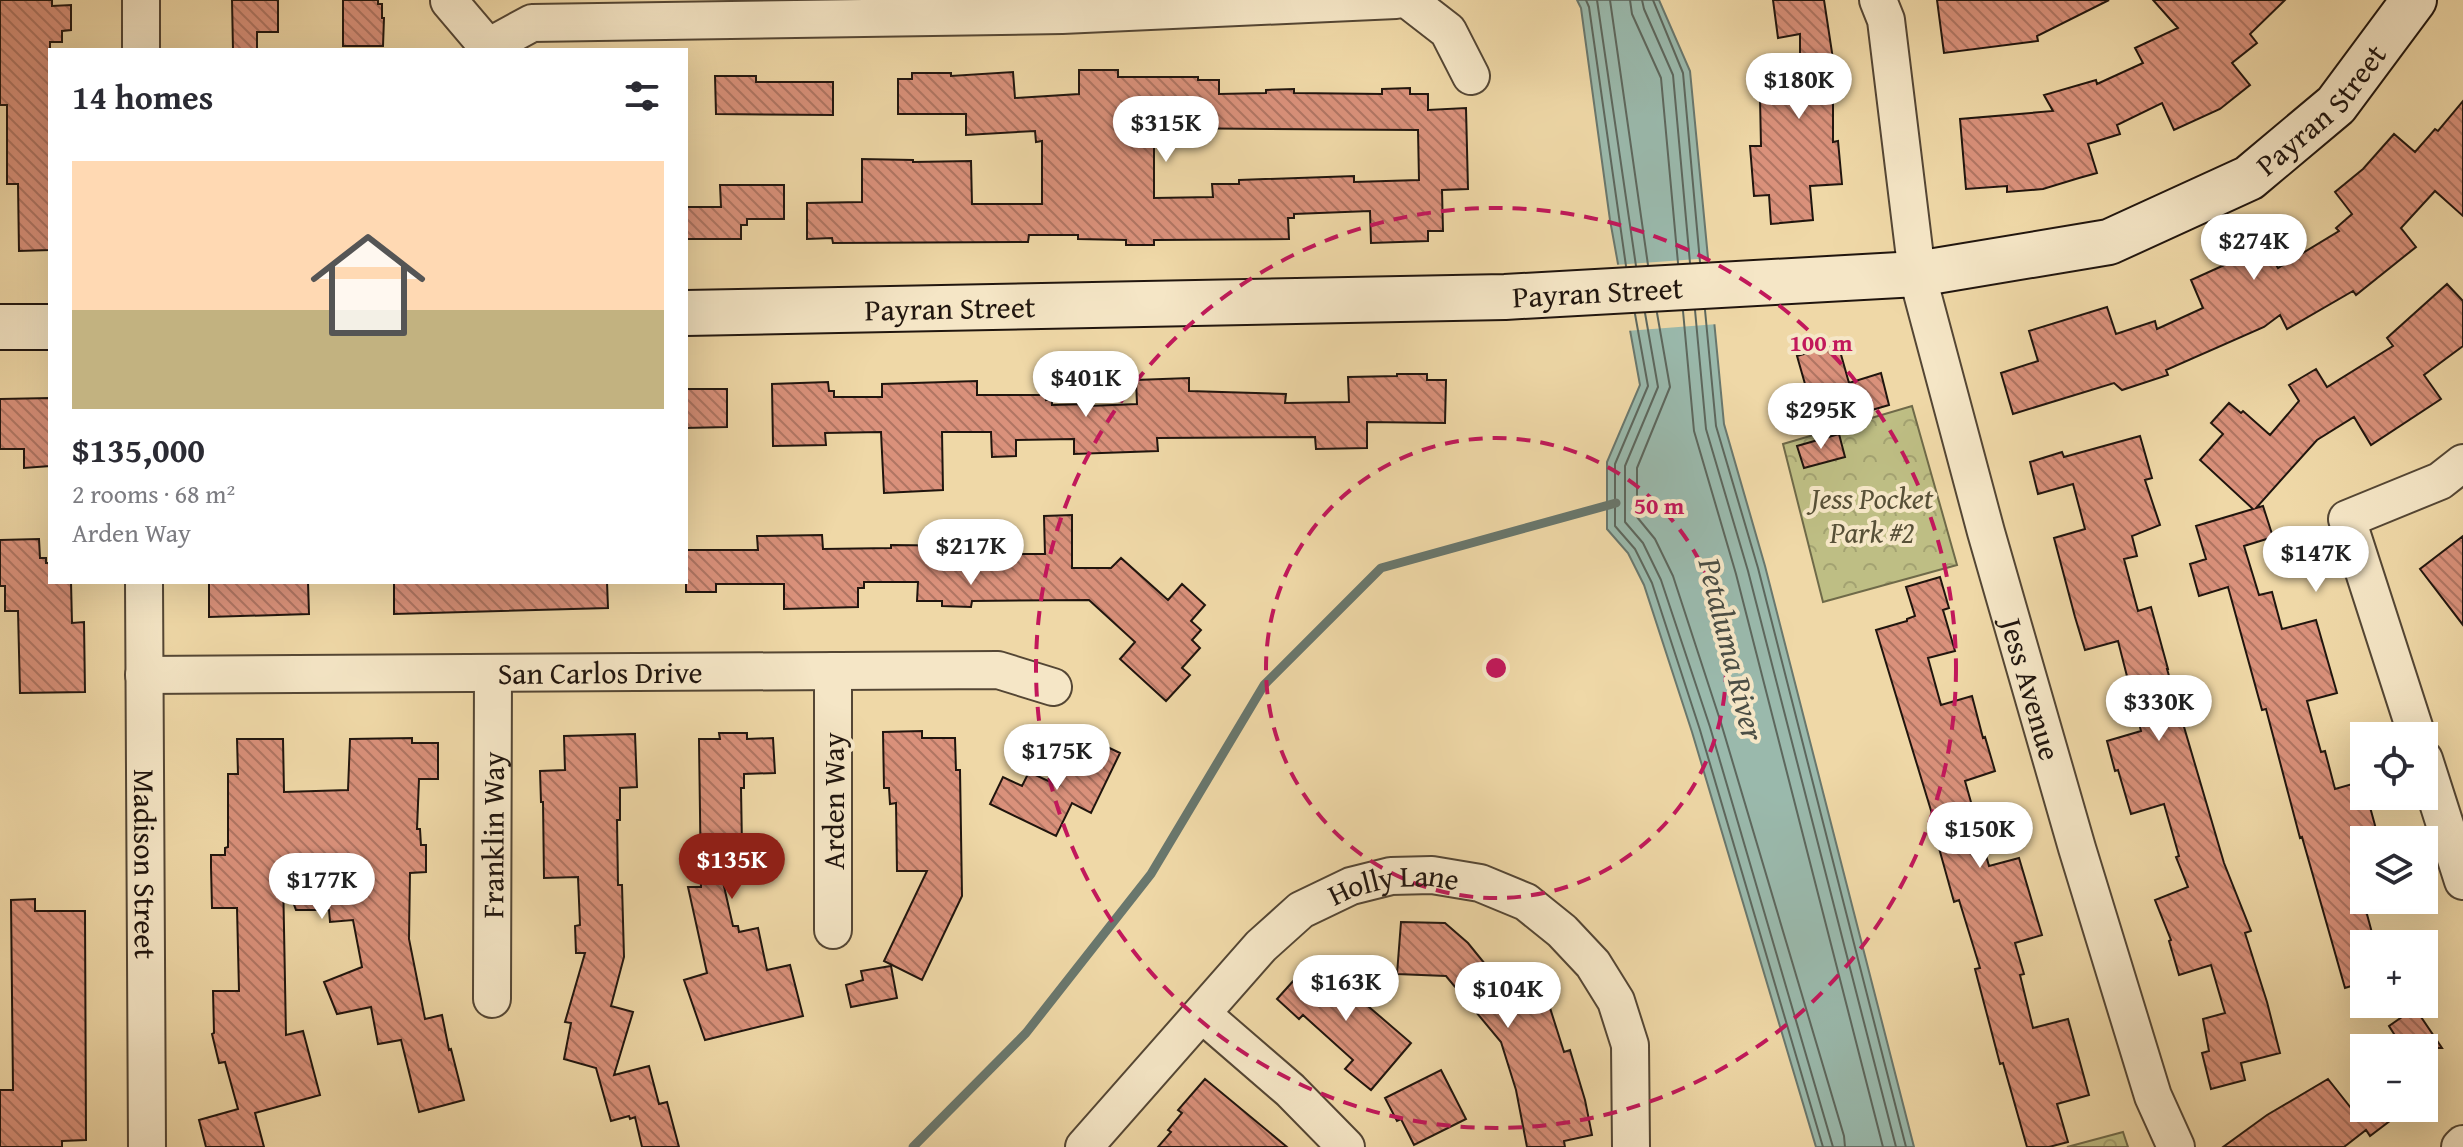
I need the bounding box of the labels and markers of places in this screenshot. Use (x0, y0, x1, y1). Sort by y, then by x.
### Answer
pin: $180K (1743, 53, 1855, 121)
pin: $315K (1110, 96, 1222, 164)
pin: $274K (2198, 214, 2310, 282)
pin: $401K (1030, 351, 1142, 419)
pin: $295K (1765, 383, 1877, 451)
pin: $217K (915, 519, 1027, 587)
pin: $147K (2260, 526, 2372, 594)
centre of rings (1482, 654, 1510, 682)
pin: $330K (2103, 675, 2215, 743)
pin: $175K (1001, 724, 1113, 792)
pin: $150K (1924, 802, 2036, 870)
pin: $135K (676, 833, 788, 901)
pin: $177K (266, 853, 378, 921)
pin: $163K (1290, 955, 1402, 1023)
pin: $104K (1452, 962, 1564, 1030)

